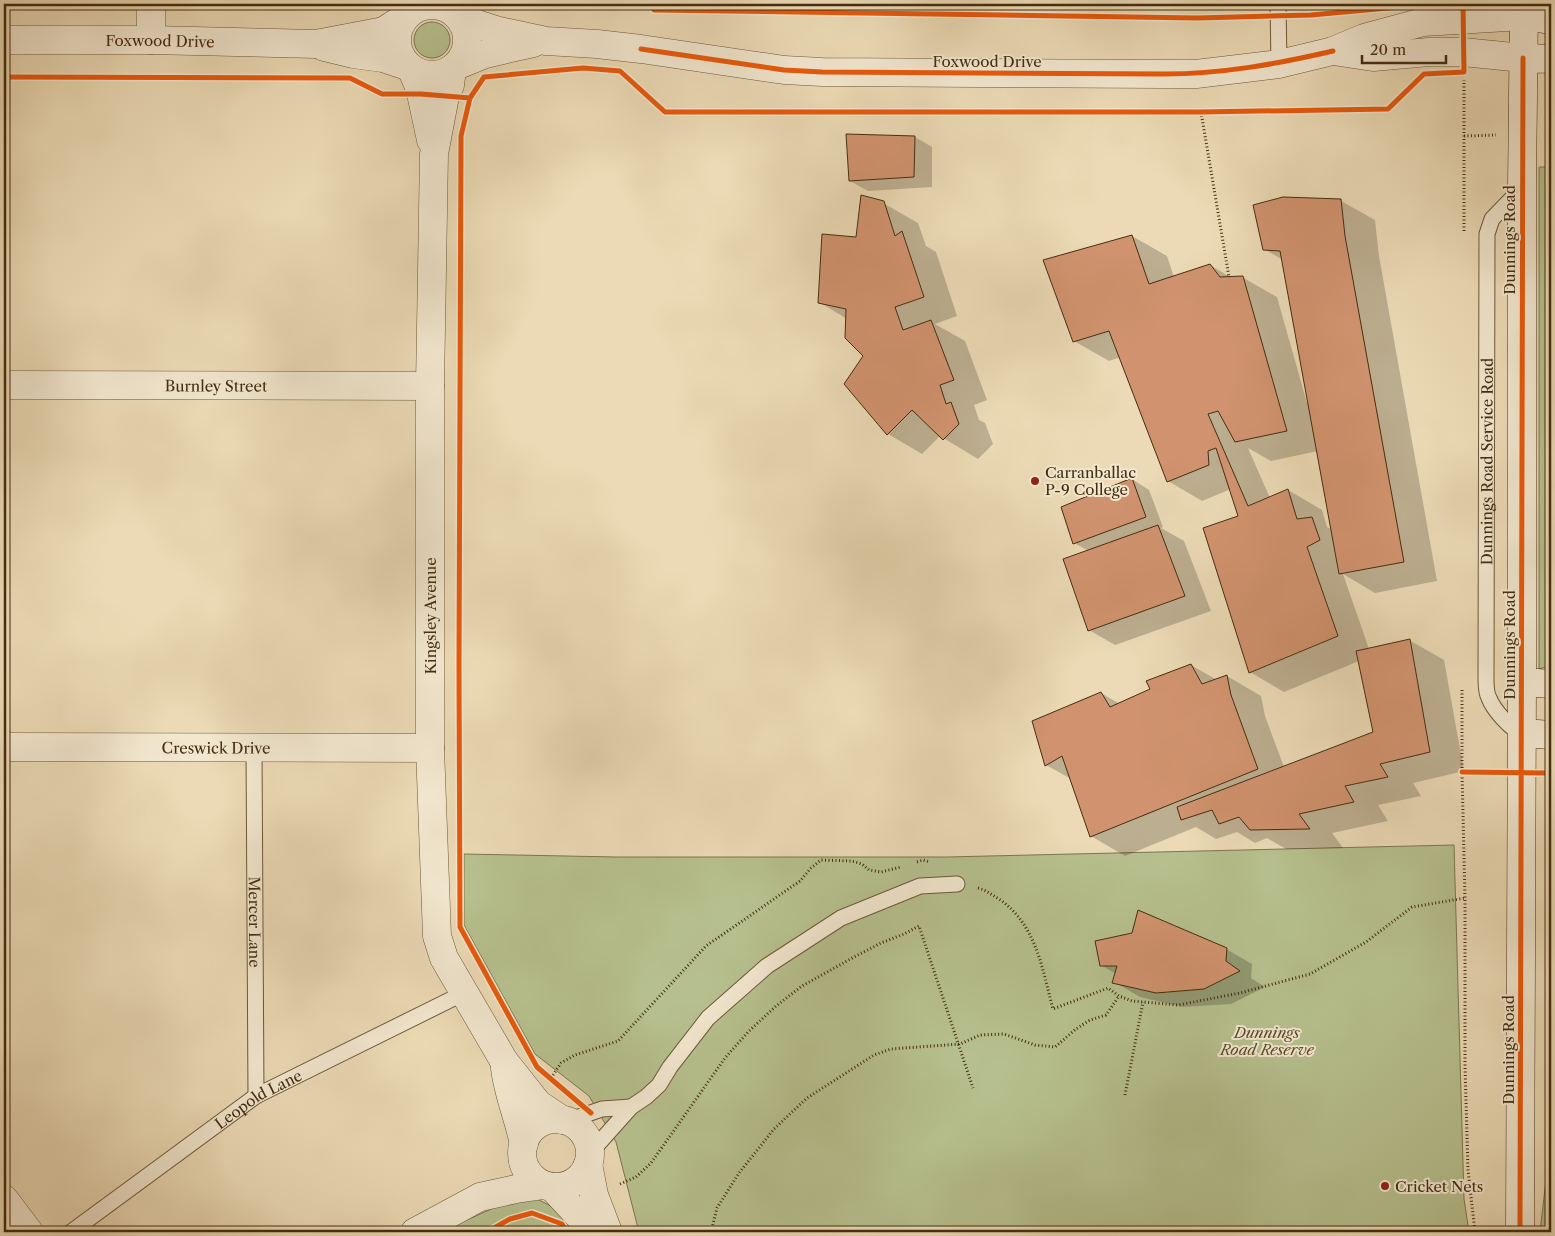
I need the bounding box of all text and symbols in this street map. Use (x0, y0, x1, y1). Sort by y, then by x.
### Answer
street label: Foxwood Drive (105, 31, 215, 51)
scale bar (1362, 32, 1446, 64)
text: 20 m (1370, 40, 1406, 59)
street label: Foxwood Drive (932, 52, 1042, 71)
street label: Dunnings Road (1500, 185, 1519, 295)
street label: Dunnings Road Service Road (1477, 358, 1496, 565)
street label: Burnley Street (165, 376, 268, 395)
place label: Carranballac P-9 College (1045, 463, 1136, 499)
marker: Carranballac P-9 College (1029, 475, 1041, 487)
street label: Kingsley Avenue (421, 557, 440, 675)
street label: Dunnings Road (1500, 590, 1519, 700)
street label: Creswick Drive (162, 738, 270, 757)
street label: Mercer Lane (245, 876, 265, 968)
street label: Dunnings Road (1499, 995, 1518, 1105)
park label: Dunnings Road Reserve (1219, 1023, 1314, 1059)
street label: Leopold Lane (211, 1065, 305, 1133)
place label: Cricket Nets (1395, 1177, 1483, 1196)
marker: Cricket Nets (1379, 1180, 1391, 1192)

